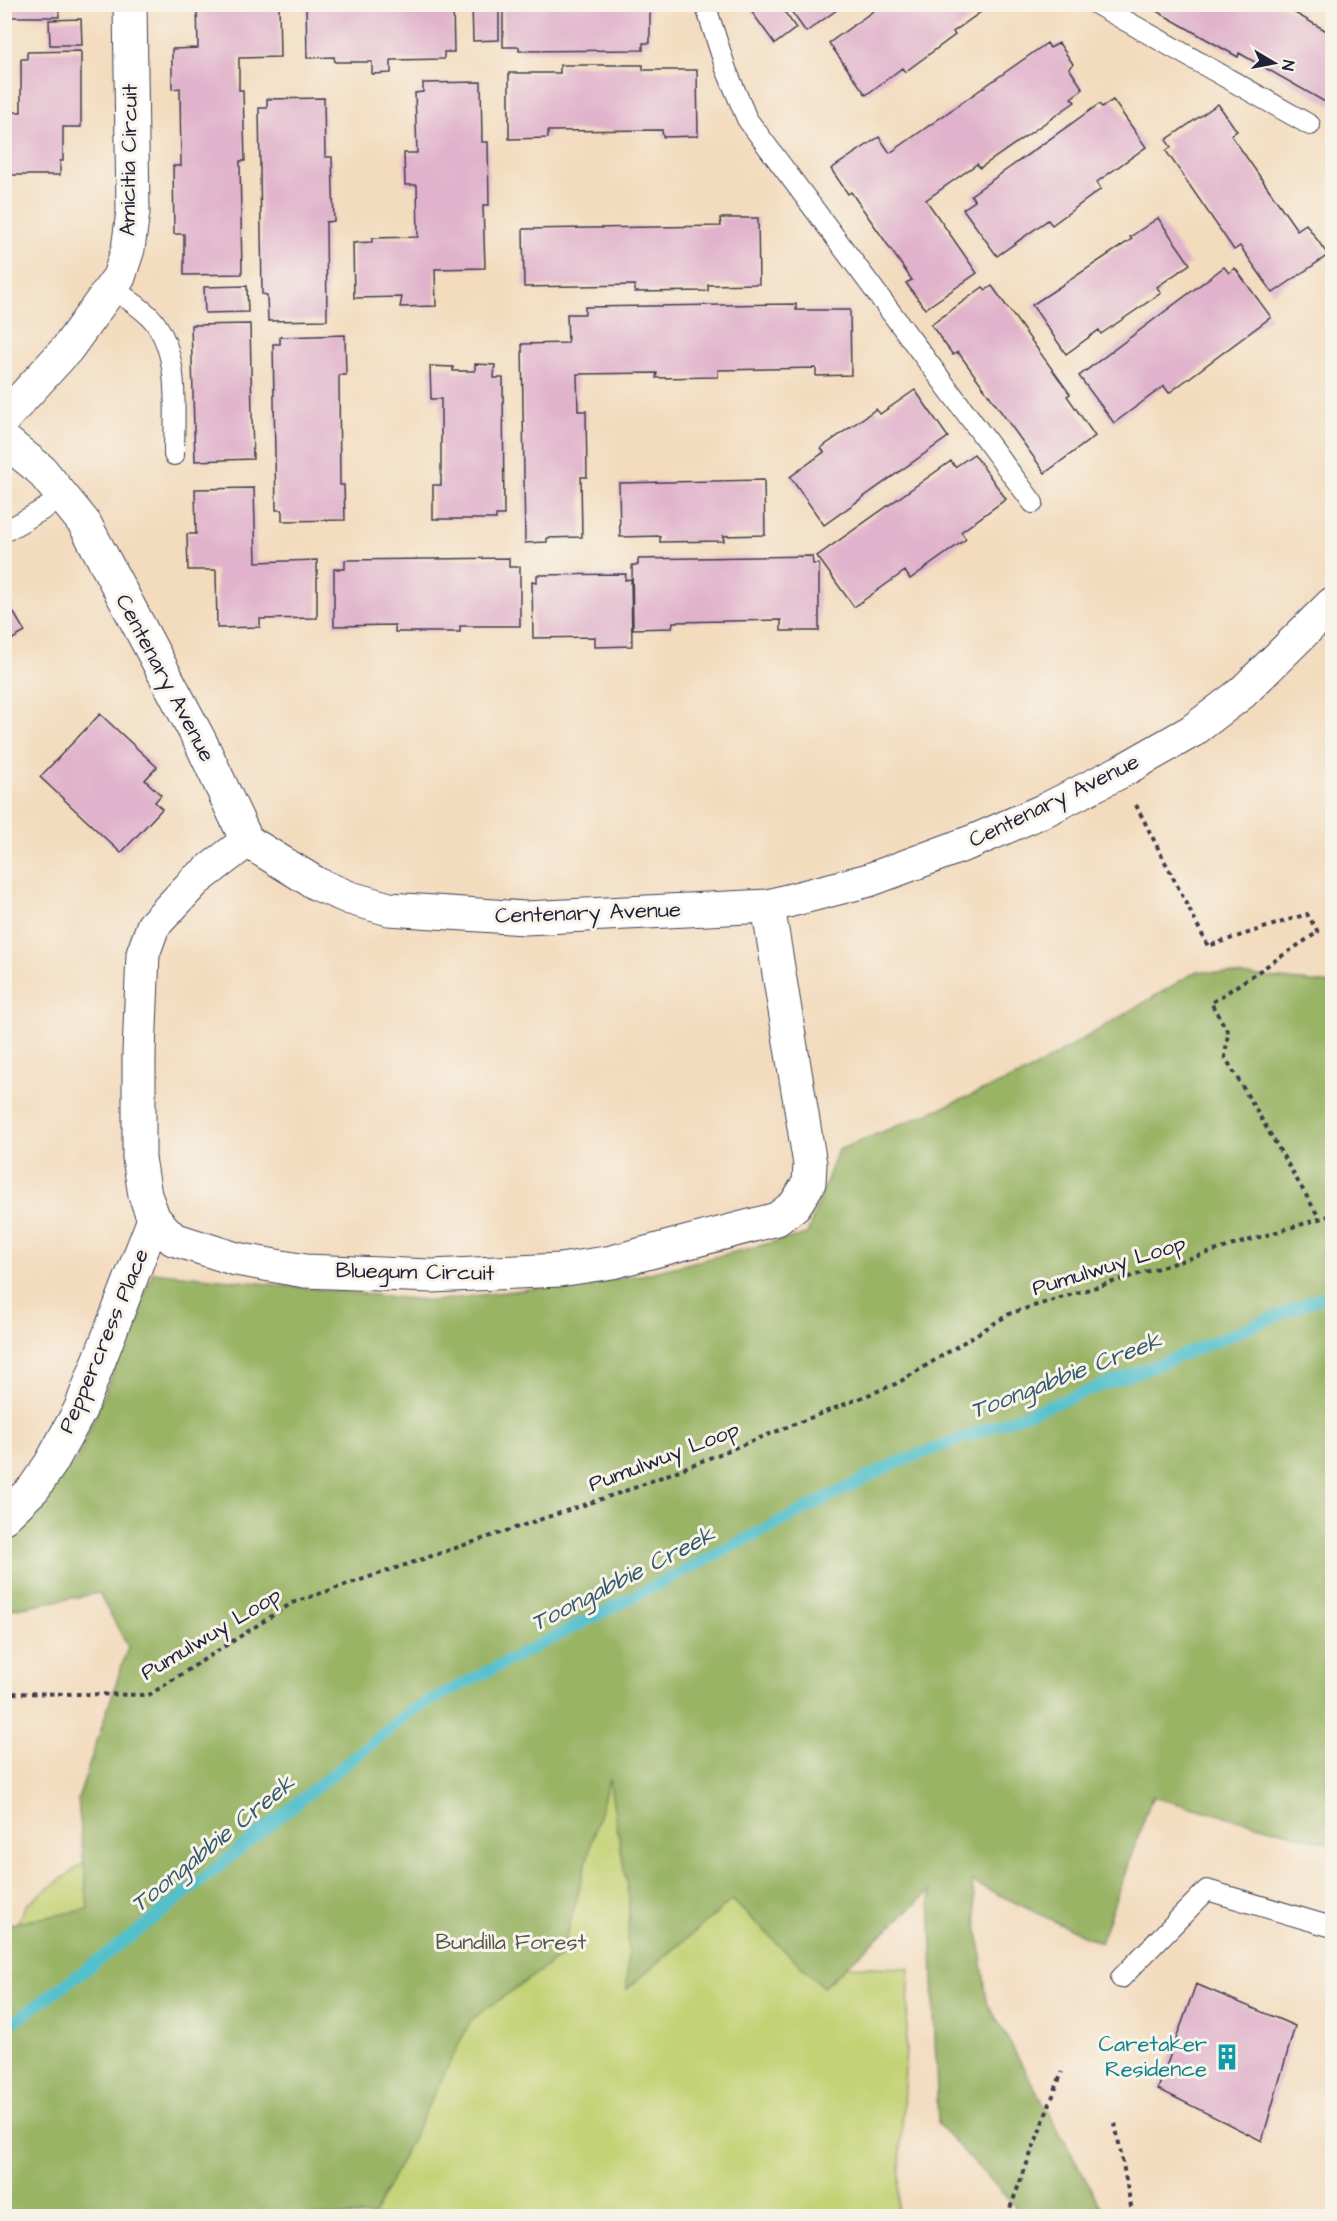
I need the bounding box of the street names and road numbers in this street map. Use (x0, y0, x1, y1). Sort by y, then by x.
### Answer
street label: Amicitia Circuit (112, 83, 146, 236)
street label: Centenary Avenue (107, 589, 222, 768)
street label: Centenary Avenue (964, 746, 1145, 857)
street label: Centenary Avenue (495, 894, 682, 933)
street label: Pumulwuy Loop (1028, 1228, 1190, 1305)
street label: Peppercress Place (51, 1244, 157, 1438)
street label: Bluegum Circuit (335, 1255, 495, 1290)
street label: Pumulwuy Loop (584, 1414, 744, 1501)
street label: Pumulwuy Loop (135, 1580, 288, 1689)

